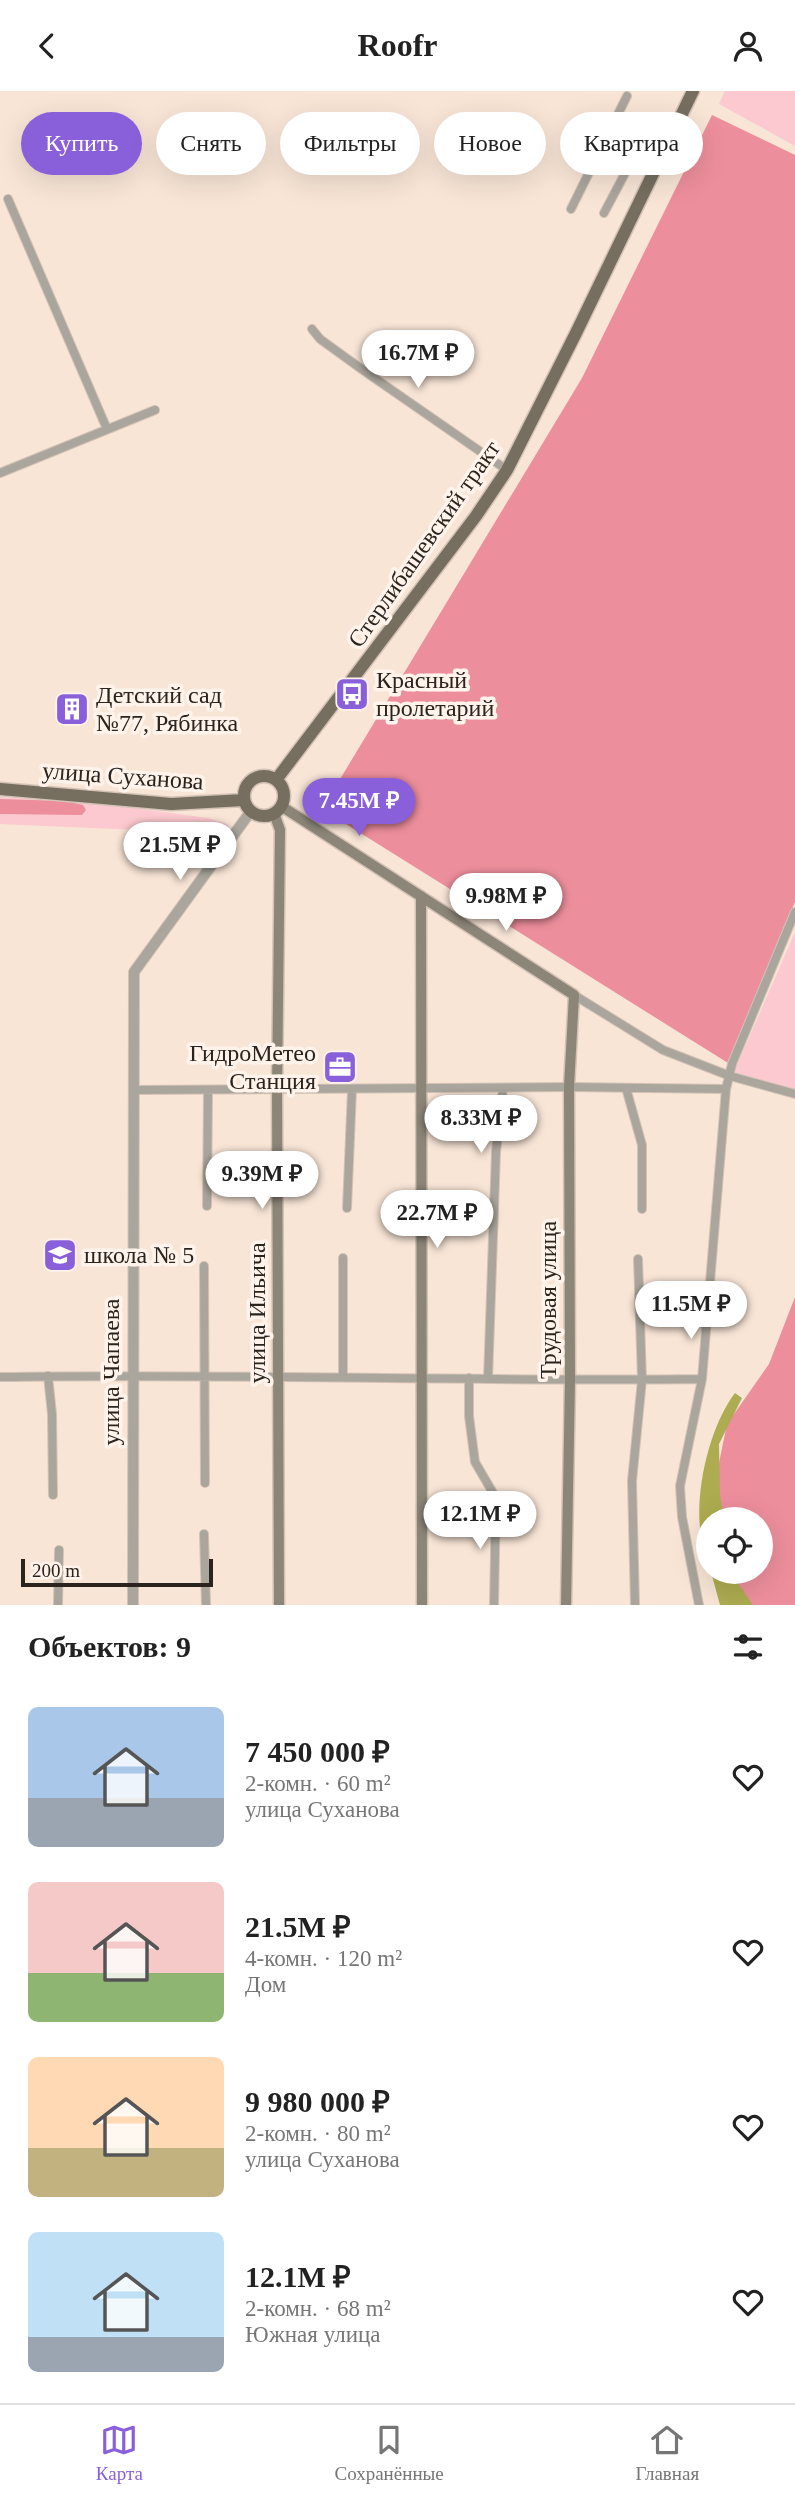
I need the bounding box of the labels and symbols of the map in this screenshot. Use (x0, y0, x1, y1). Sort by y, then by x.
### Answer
pin: 16.7M ₽ (353, 331, 483, 390)
street label: Стерлибашевский тракт (343, 435, 505, 652)
place label: Красный пролетарий (376, 667, 494, 721)
bus stop icon: Красный пролетарий (333, 675, 371, 713)
place label: Детский сад №77, Рябинка (96, 682, 239, 736)
building icon: Детский сад №77, Рябинка (53, 690, 91, 728)
street label: улица Суханова (42, 757, 205, 795)
pin: 7.45M ₽ (294, 779, 424, 838)
pin: 21.5M ₽ (115, 823, 245, 882)
pin: 9.98M ₽ (441, 873, 571, 933)
place label: ГидроМетео Станция (189, 1040, 316, 1094)
office icon: ГидроМетео Станция (321, 1048, 359, 1086)
pin: 8.33M ₽ (416, 1095, 546, 1155)
pin: 9.39M ₽ (197, 1151, 327, 1211)
pin: 22.7M ₽ (372, 1191, 502, 1250)
street label: Трудовая улица (535, 1221, 561, 1379)
school or university icon: школа № 5 (41, 1236, 79, 1274)
place label: школа № 5 (84, 1242, 194, 1268)
street label: улица Ильича (244, 1242, 270, 1384)
pin: 11.5M ₽ (626, 1281, 756, 1341)
street label: улица Чапаева (98, 1298, 124, 1446)
pin: 12.1M ₽ (415, 1491, 545, 1551)
scale bar (21, 1556, 214, 1588)

